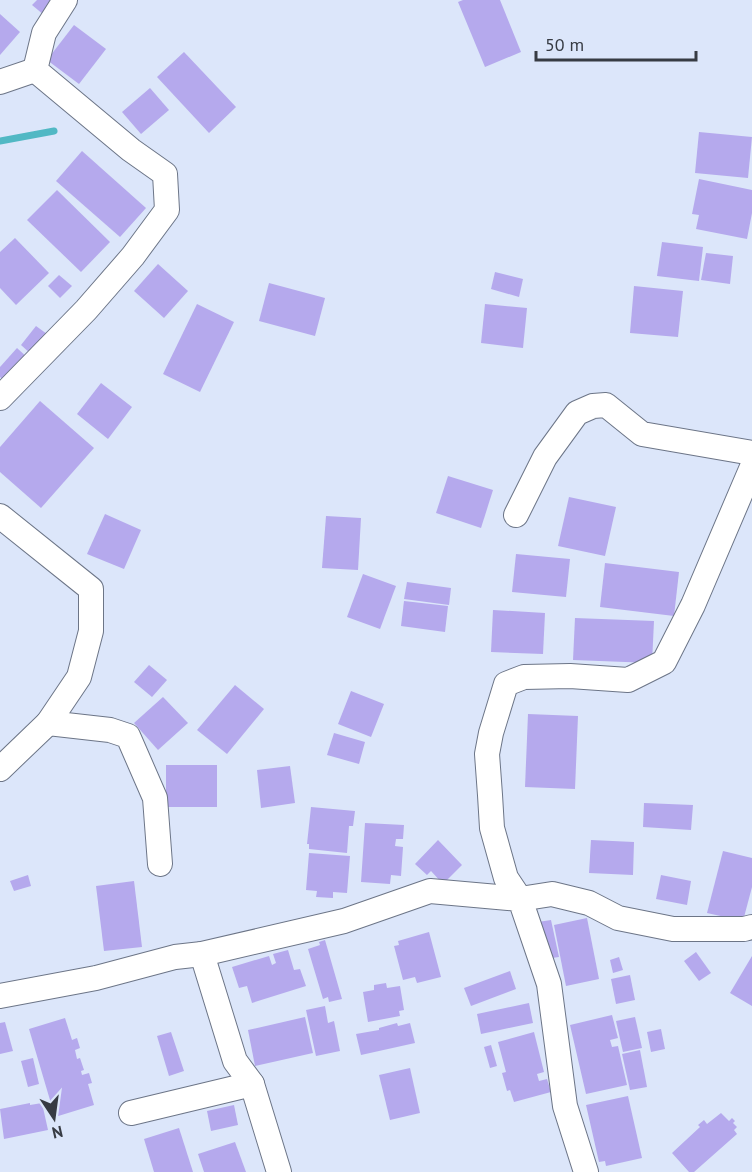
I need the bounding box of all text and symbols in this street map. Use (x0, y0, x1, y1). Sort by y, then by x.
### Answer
scale bar (536, 24, 696, 62)
text: 50 m (545, 33, 584, 56)
north arrow (24, 1088, 84, 1148)
text: N (50, 1122, 65, 1144)

